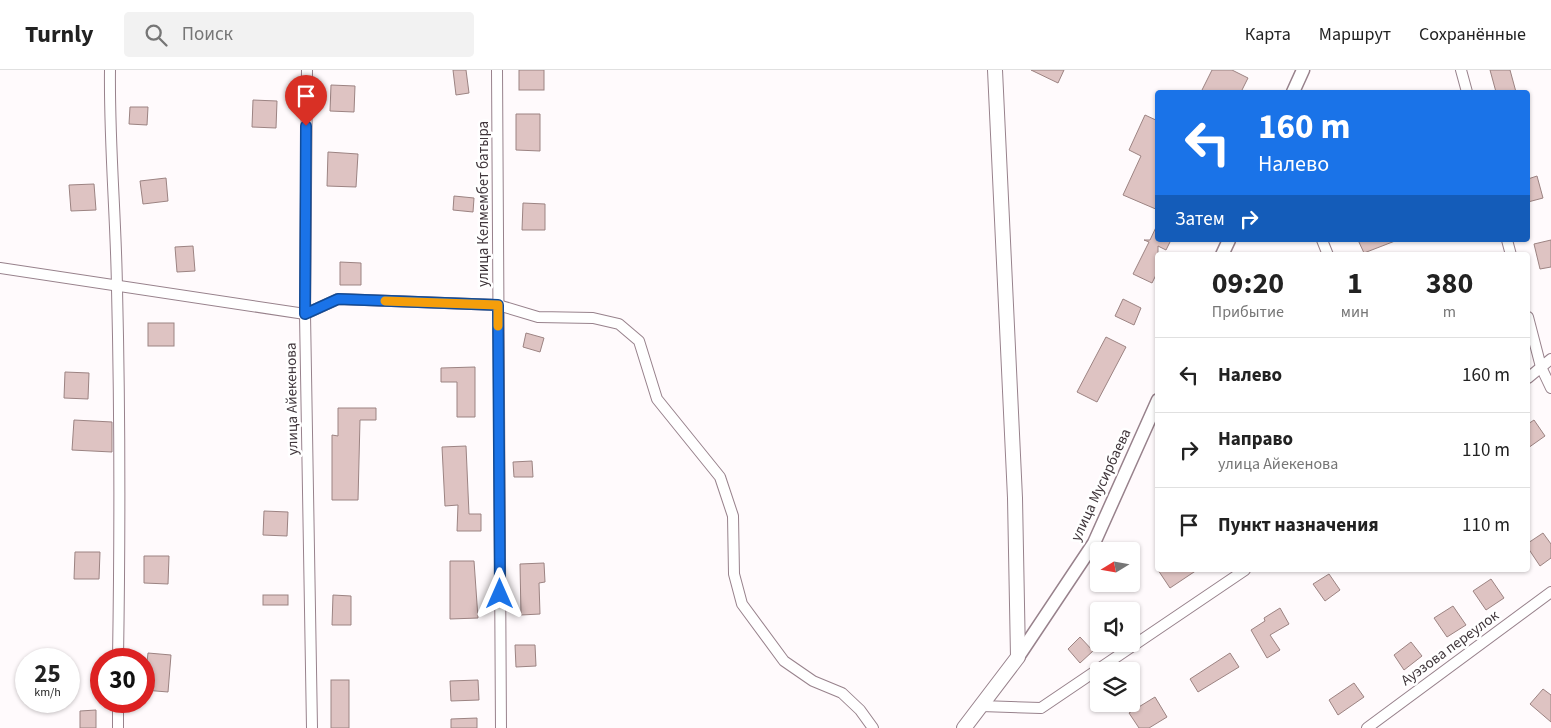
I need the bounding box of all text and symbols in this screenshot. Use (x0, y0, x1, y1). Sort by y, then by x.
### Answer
search box (124, 12, 474, 57)
text: Turnly (25, 17, 94, 52)
icon: search (142, 21, 170, 49)
text: Поиск (182, 21, 233, 48)
text: Карта (1245, 22, 1291, 47)
text: Маршрут (1319, 22, 1391, 47)
text: Сохранённые (1419, 22, 1526, 47)
pin (285, 75, 327, 126)
icon: arrive (292, 82, 320, 110)
text: 160 m (1258, 102, 1350, 152)
icon: left (1175, 110, 1240, 175)
street label: улица Келмембет батыра (473, 121, 494, 287)
text: Налево (1258, 148, 1329, 180)
icon: right (1235, 205, 1263, 233)
text: Затем (1175, 206, 1225, 233)
text: 09:20 (1212, 262, 1284, 305)
text: 1 (1347, 262, 1363, 305)
text: 380 (1426, 262, 1473, 305)
text: Прибытие (1212, 301, 1284, 323)
text: мин (1341, 301, 1369, 323)
text: m (1443, 301, 1456, 323)
street label: улица Айекенова (281, 342, 303, 456)
icon: left (1175, 361, 1203, 389)
text: Налево (1218, 362, 1282, 389)
text: 160 m (1462, 362, 1510, 389)
street label: улица Мусирбаева (1066, 425, 1136, 545)
text: Направо (1218, 426, 1293, 453)
icon: right (1175, 436, 1203, 464)
text: 110 m (1462, 437, 1510, 464)
text: улица Айекенова (1218, 453, 1338, 475)
icon: arrive (1175, 511, 1203, 539)
text: Пункт назначения (1218, 512, 1379, 539)
text: 110 m (1462, 512, 1510, 539)
north arrow (1090, 542, 1140, 592)
map controls (1090, 542, 1140, 712)
position arrow (473, 567, 525, 619)
button: sound (1090, 602, 1140, 652)
street label: Ауэзова переулок (1397, 605, 1504, 691)
speed limit sign: 30 (90, 648, 155, 713)
text: 25 (34, 656, 61, 692)
button: layers (1090, 662, 1140, 712)
text: km/h (34, 684, 61, 701)

